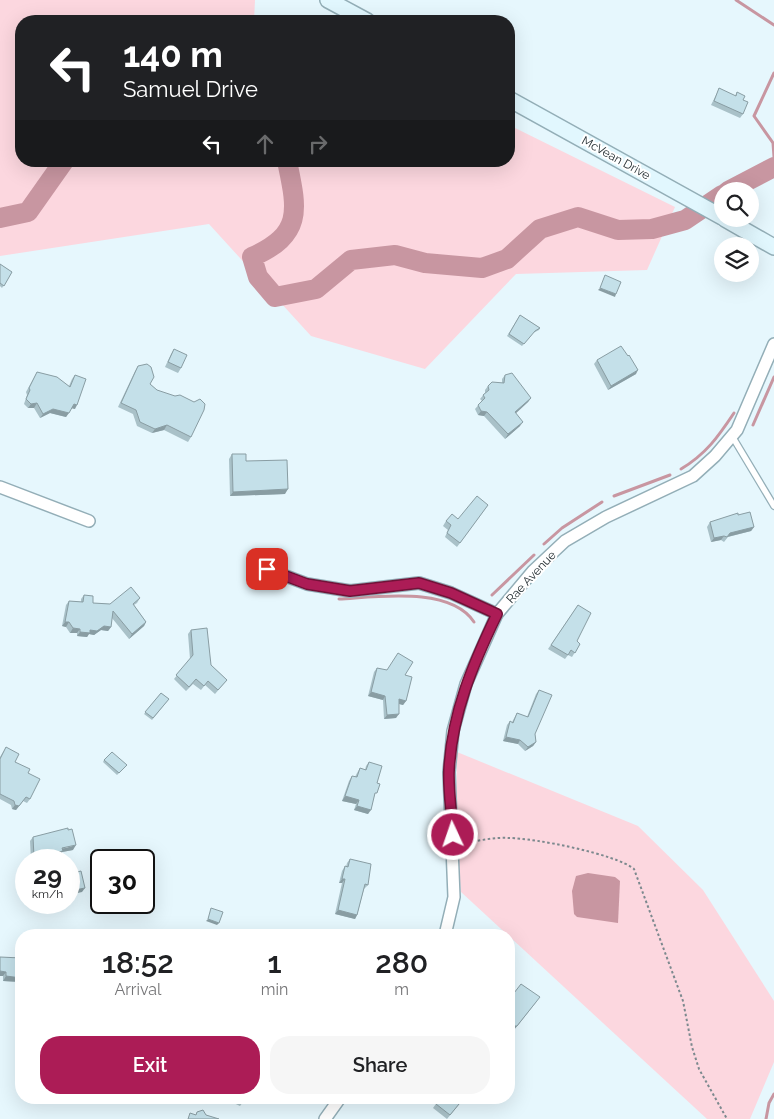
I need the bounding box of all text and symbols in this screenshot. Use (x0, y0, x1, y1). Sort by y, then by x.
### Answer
text: 140 m (123, 34, 223, 75)
icon: left (40, 35, 105, 100)
text: Samuel Drive (123, 76, 258, 102)
icon: left (198, 130, 226, 158)
icon: ahead (251, 130, 279, 158)
icon: right (304, 130, 332, 158)
street label: McVean Drive (579, 133, 653, 183)
map controls (714, 182, 759, 282)
button: search (714, 182, 759, 227)
button: layers (714, 237, 759, 282)
pin (246, 548, 288, 590)
street label: Rae Avenue (503, 548, 559, 606)
icon: arrive (253, 555, 281, 583)
position arrow (426, 808, 478, 860)
speed limit sign: 30 (90, 849, 155, 914)
text: 29 (33, 860, 62, 890)
text: km/h (32, 887, 63, 901)
text: 18:52 (102, 945, 174, 980)
text: 1 (267, 945, 282, 980)
text: 280 (375, 945, 428, 980)
text: Arrival (114, 980, 161, 999)
text: min (261, 980, 288, 999)
text: m (394, 980, 409, 999)
button: Exit (40, 1036, 260, 1094)
button: Share (270, 1036, 490, 1094)

